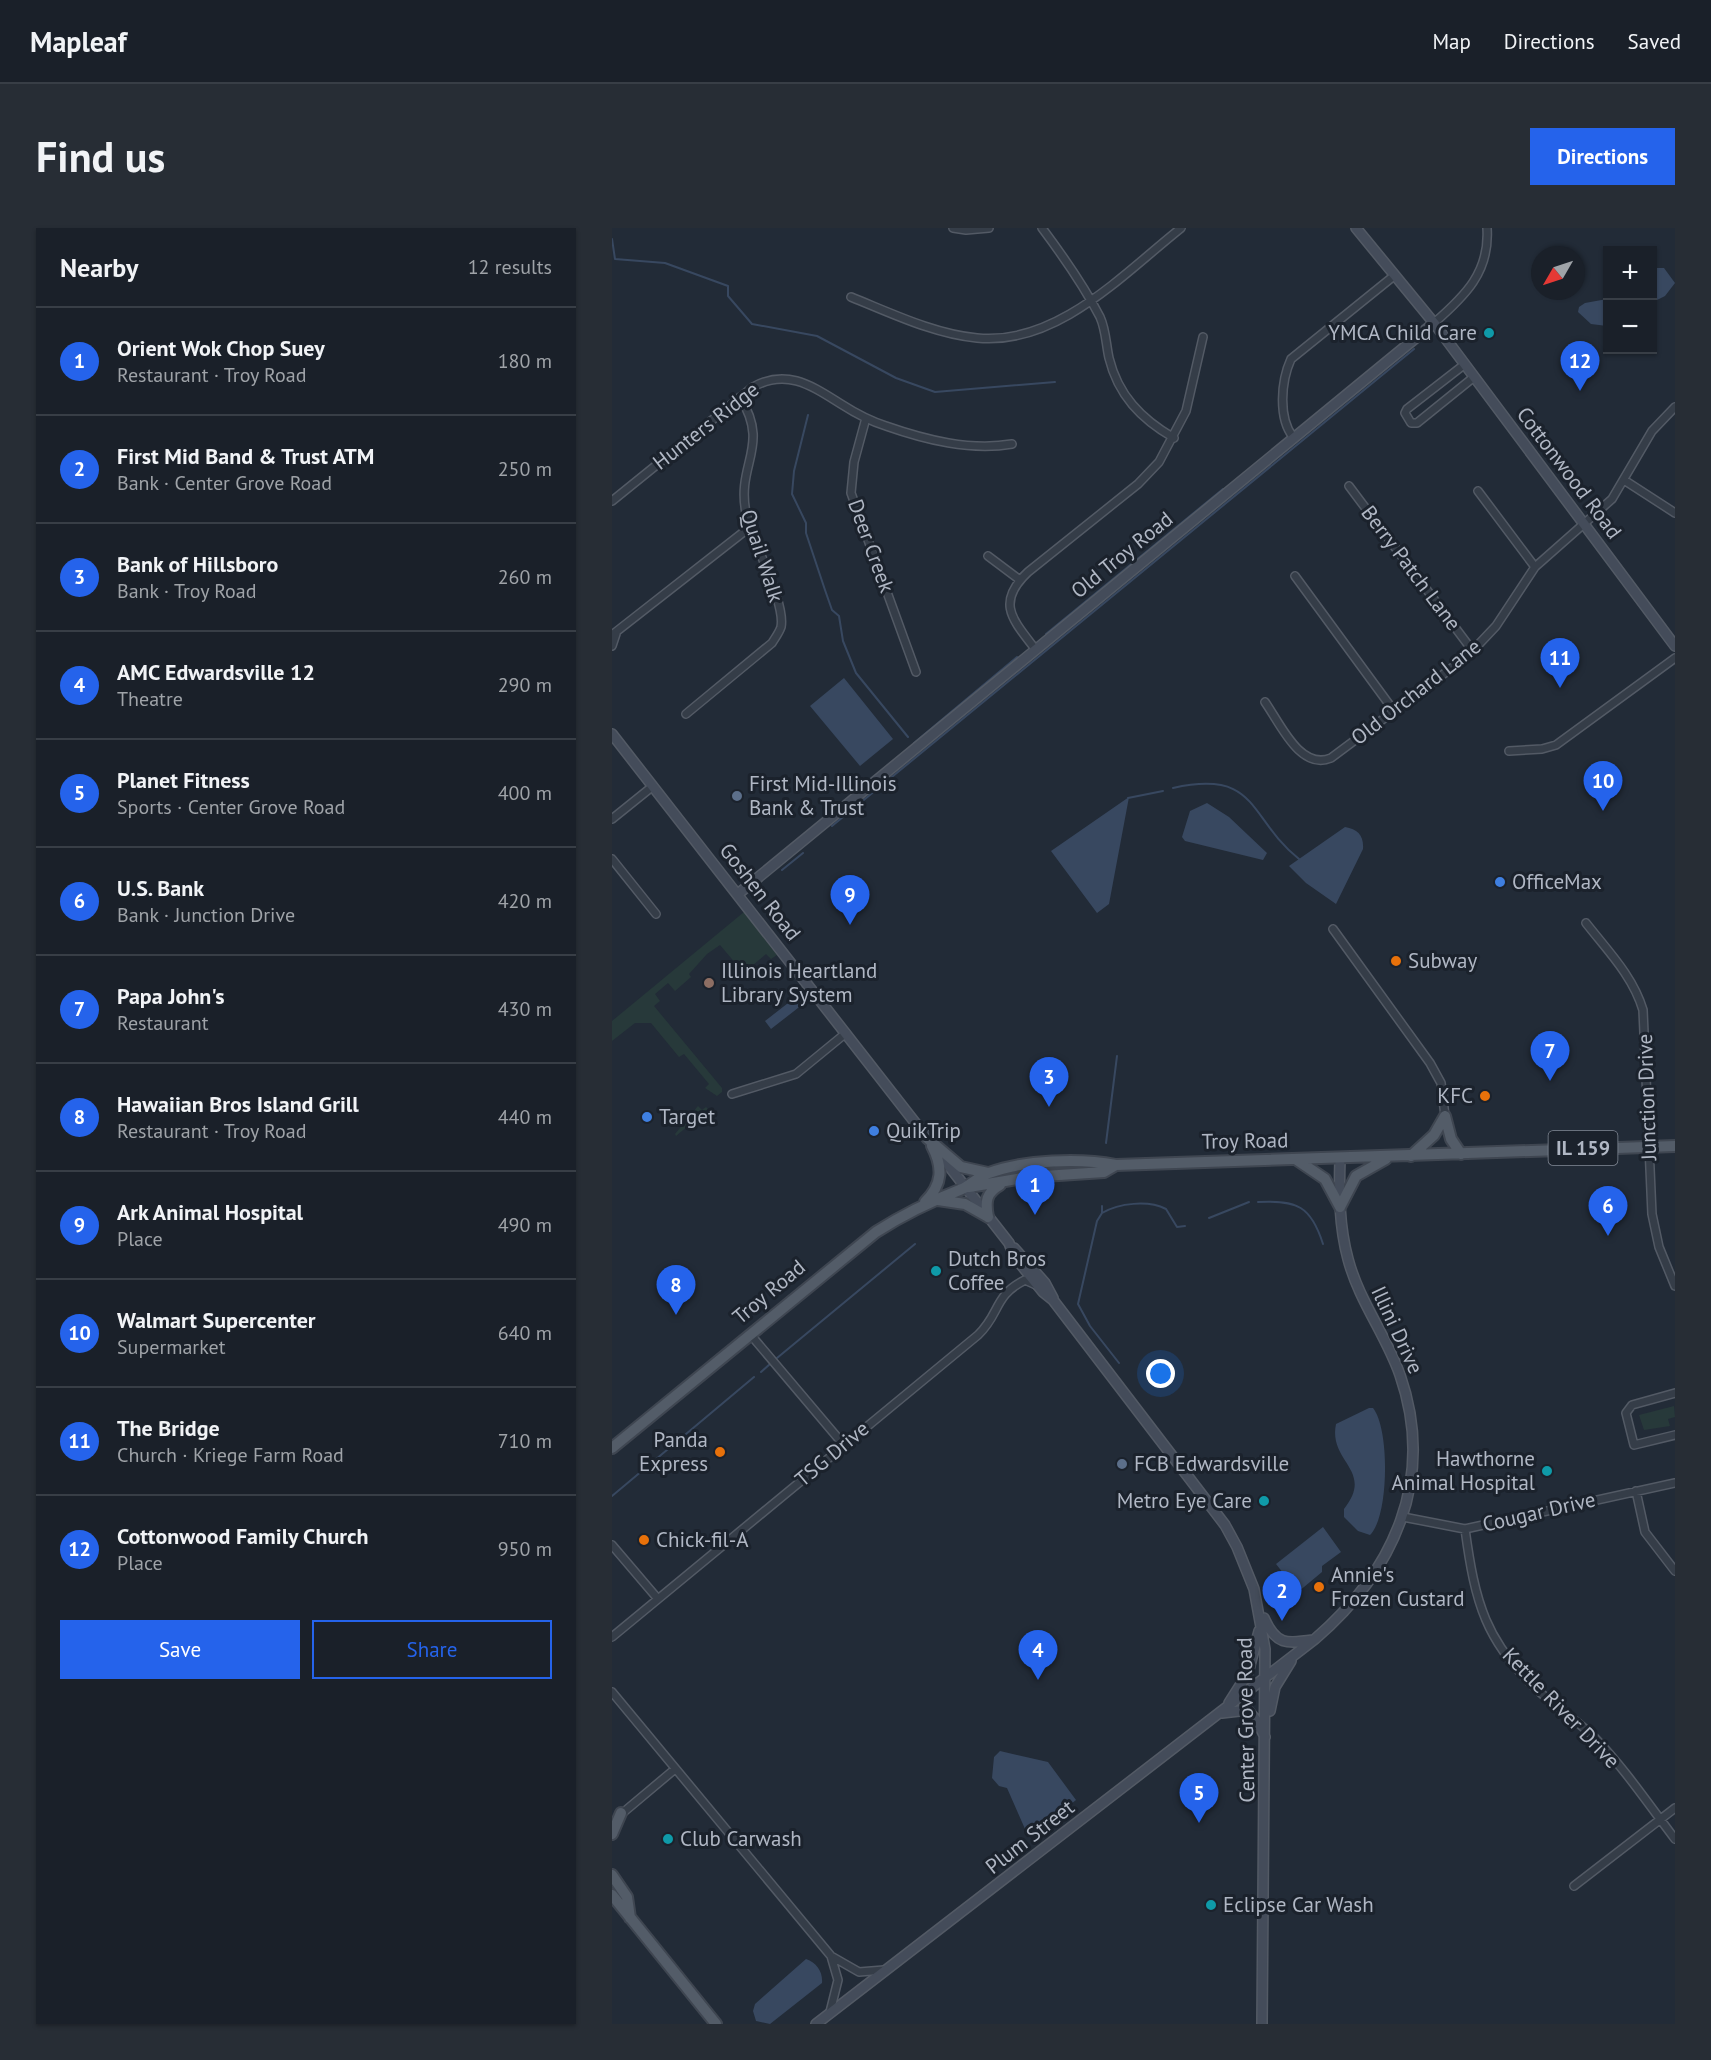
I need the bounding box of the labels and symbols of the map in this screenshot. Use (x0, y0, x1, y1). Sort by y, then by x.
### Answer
north arrow (1531, 246, 1585, 300)
place label: YMCA Child Care (1328, 319, 1477, 346)
marker: YMCA Child Care (1482, 326, 1496, 340)
pin: 12 (1560, 342, 1600, 391)
street label: Hunters Ridge (647, 376, 764, 475)
street label: Cottonwood Road (1511, 401, 1628, 544)
street label: Deer Creek (842, 495, 901, 596)
street label: Berry Patch Lane (1356, 500, 1467, 636)
street label: Old Troy Road (1065, 505, 1178, 604)
street label: Quail Walk (735, 506, 790, 606)
street label: Old Orchard Lane (1345, 633, 1486, 751)
pin: 11 (1540, 638, 1580, 688)
pin: 10 (1584, 762, 1622, 811)
place label: First Mid-Illinois Bank & Trust (749, 770, 897, 821)
marker: First Mid-Illinois Bank & Trust (730, 789, 744, 803)
street label: Goshen Road (714, 837, 807, 946)
place label: OfficeMax (1512, 868, 1602, 895)
marker: OfficeMax (1493, 875, 1507, 889)
pin: 9 (830, 876, 870, 925)
place label: Subway (1408, 947, 1477, 974)
marker: Subway (1389, 954, 1403, 968)
place label: Illinois Heartland Library System (721, 957, 877, 1008)
marker: Illinois Heartland Library System (702, 976, 716, 990)
pin: 7 (1530, 1032, 1570, 1081)
street label: Junction Drive (1631, 1033, 1662, 1162)
pin: 3 (1030, 1058, 1068, 1107)
place label: KFC (1437, 1082, 1473, 1109)
marker: KFC (1478, 1089, 1492, 1103)
place label: Target (659, 1103, 715, 1130)
marker: Target (640, 1110, 654, 1124)
place label: QuikTrip (886, 1117, 961, 1144)
marker: QuikTrip (867, 1124, 881, 1138)
street label: Troy Road (1201, 1126, 1289, 1155)
road number: IL 159 (1548, 1131, 1618, 1165)
pin: 1 (1016, 1166, 1054, 1215)
pin: 6 (1588, 1186, 1628, 1236)
place label: Dutch Bros Coffee (948, 1245, 1046, 1296)
street label: Troy Road (727, 1253, 811, 1330)
marker: Dutch Bros Coffee (929, 1264, 943, 1278)
pin: 8 (656, 1266, 696, 1315)
street label: Illini Drive (1365, 1282, 1430, 1378)
your location (1146, 1359, 1175, 1388)
street label: TSG Drive (789, 1415, 874, 1492)
place label: Panda Express (639, 1426, 708, 1477)
marker: Panda Express (713, 1445, 727, 1459)
place label: Hawthorne Animal Hospital (1392, 1445, 1535, 1496)
place label: FCB Edwardsville (1134, 1450, 1289, 1477)
marker: FCB Edwardsville (1115, 1457, 1129, 1471)
marker: Hawthorne Animal Hospital (1540, 1464, 1554, 1478)
street label: Cougar Drive (1480, 1485, 1598, 1538)
place label: Metro Eye Care (1117, 1487, 1252, 1514)
marker: Metro Eye Care (1257, 1494, 1271, 1508)
place label: Chick-fil-A (656, 1526, 749, 1553)
marker: Chick-fil-A (637, 1533, 651, 1547)
place label: Annie's Frozen Custard (1331, 1561, 1465, 1612)
pin: 2 (1262, 1572, 1302, 1621)
marker: Annie's Frozen Custard (1312, 1580, 1326, 1594)
pin: 4 (1018, 1630, 1058, 1680)
street label: Center Grove Road (1231, 1637, 1260, 1803)
street label: Kettle River Drive (1497, 1642, 1626, 1774)
pin: 5 (1180, 1774, 1218, 1823)
street label: Plum Street (980, 1793, 1080, 1880)
place label: Club Carwash (680, 1825, 802, 1852)
marker: Club Carwash (661, 1832, 675, 1846)
place label: Eclipse Car Wash (1223, 1891, 1374, 1918)
marker: Eclipse Car Wash (1204, 1898, 1218, 1912)

